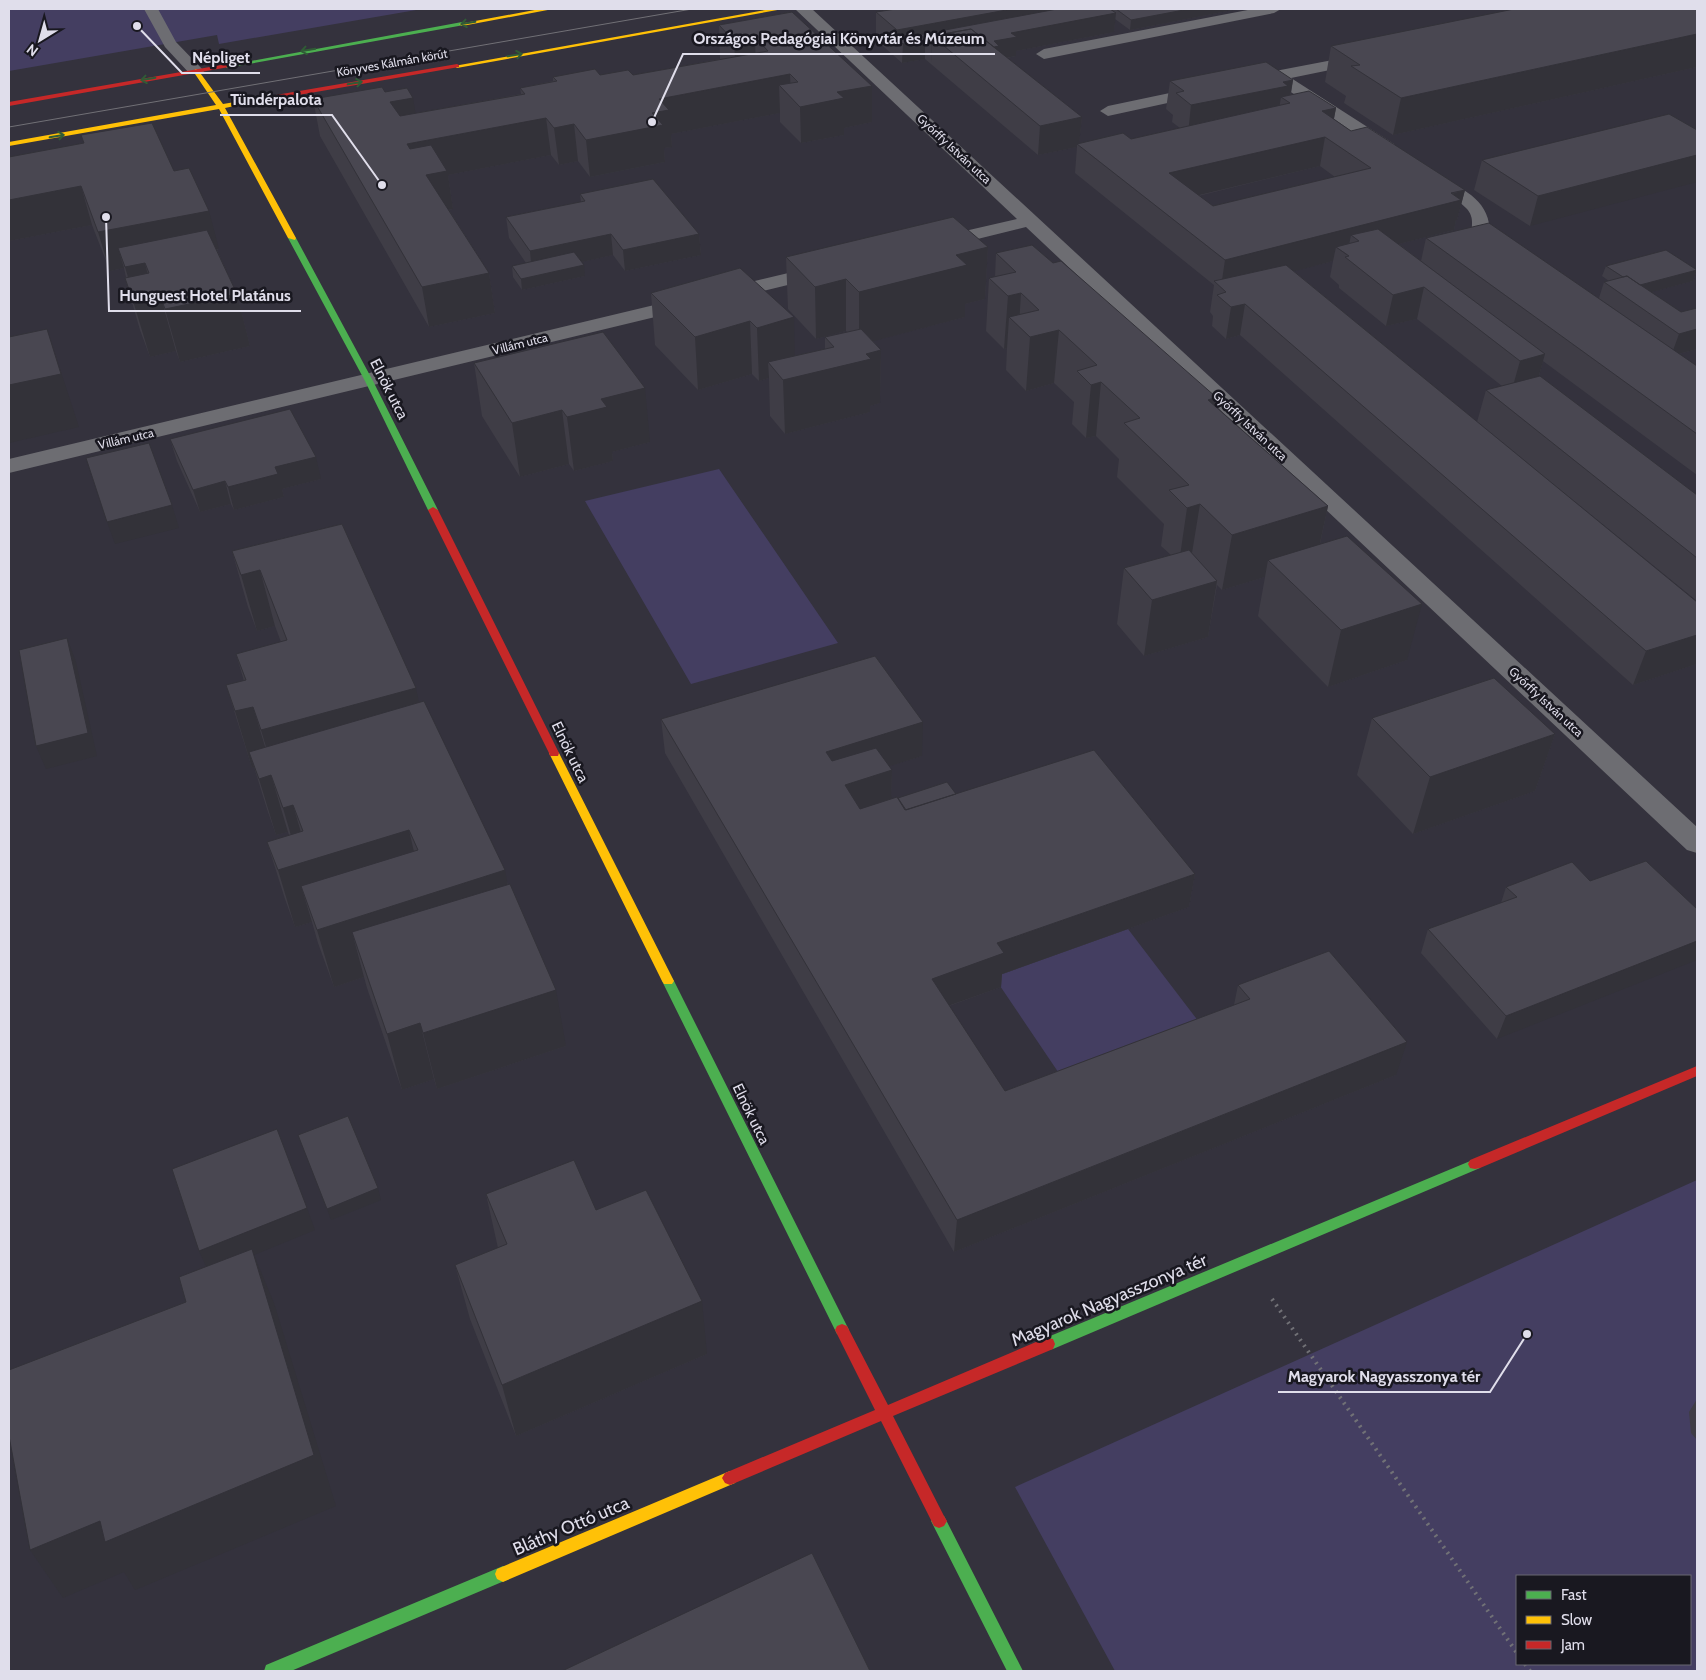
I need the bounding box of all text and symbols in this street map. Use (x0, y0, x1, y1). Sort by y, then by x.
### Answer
north arrow (15, 15, 65, 65)
one-way arrow (460, 18, 476, 28)
callout: Országos Pedagógiai Könyvtár és Múzeum (683, 23, 995, 54)
text: Országos Pedagógiai Könyvtár és Múzeum (693, 29, 985, 48)
text: N (23, 40, 42, 61)
callout: Népliget (182, 42, 260, 73)
street label: Könyves Kálmán körút (335, 45, 448, 80)
one-way arrow (300, 46, 316, 56)
text: Népliget (192, 48, 251, 67)
one-way arrow (507, 50, 523, 60)
one-way arrow (141, 75, 157, 85)
one-way arrow (347, 78, 363, 88)
callout: Tündérpalota (220, 84, 332, 115)
text: Tündérpalota (230, 90, 322, 109)
street label: Győrffy István utca (914, 111, 995, 187)
one-way arrow (48, 130, 64, 140)
callout: Hunguest Hotel Platánus (109, 280, 301, 311)
text: Hunguest Hotel Platánus (119, 286, 291, 305)
street label: Villám utca (491, 329, 549, 358)
street label: Elnök utca (366, 356, 412, 423)
street label: Győrffy István utca (1210, 388, 1291, 464)
street label: Villám utca (97, 425, 155, 452)
street label: Győrffy István utca (1506, 664, 1587, 740)
street label: Elnök utca (548, 719, 593, 786)
street label: Elnök utca (729, 1081, 774, 1148)
street label: Magyarok Nagyasszonya tér (1008, 1249, 1210, 1351)
callout: Magyarok Nagyasszonya tér (1278, 1361, 1490, 1392)
text: Magyarok Nagyasszonya tér (1288, 1367, 1481, 1386)
street label: Bláthy Ottó utca (510, 1491, 633, 1560)
legend (1516, 1575, 1691, 1665)
text: Fast (1561, 1586, 1586, 1604)
text: Slow (1561, 1611, 1592, 1629)
text: Jam (1560, 1636, 1585, 1654)

